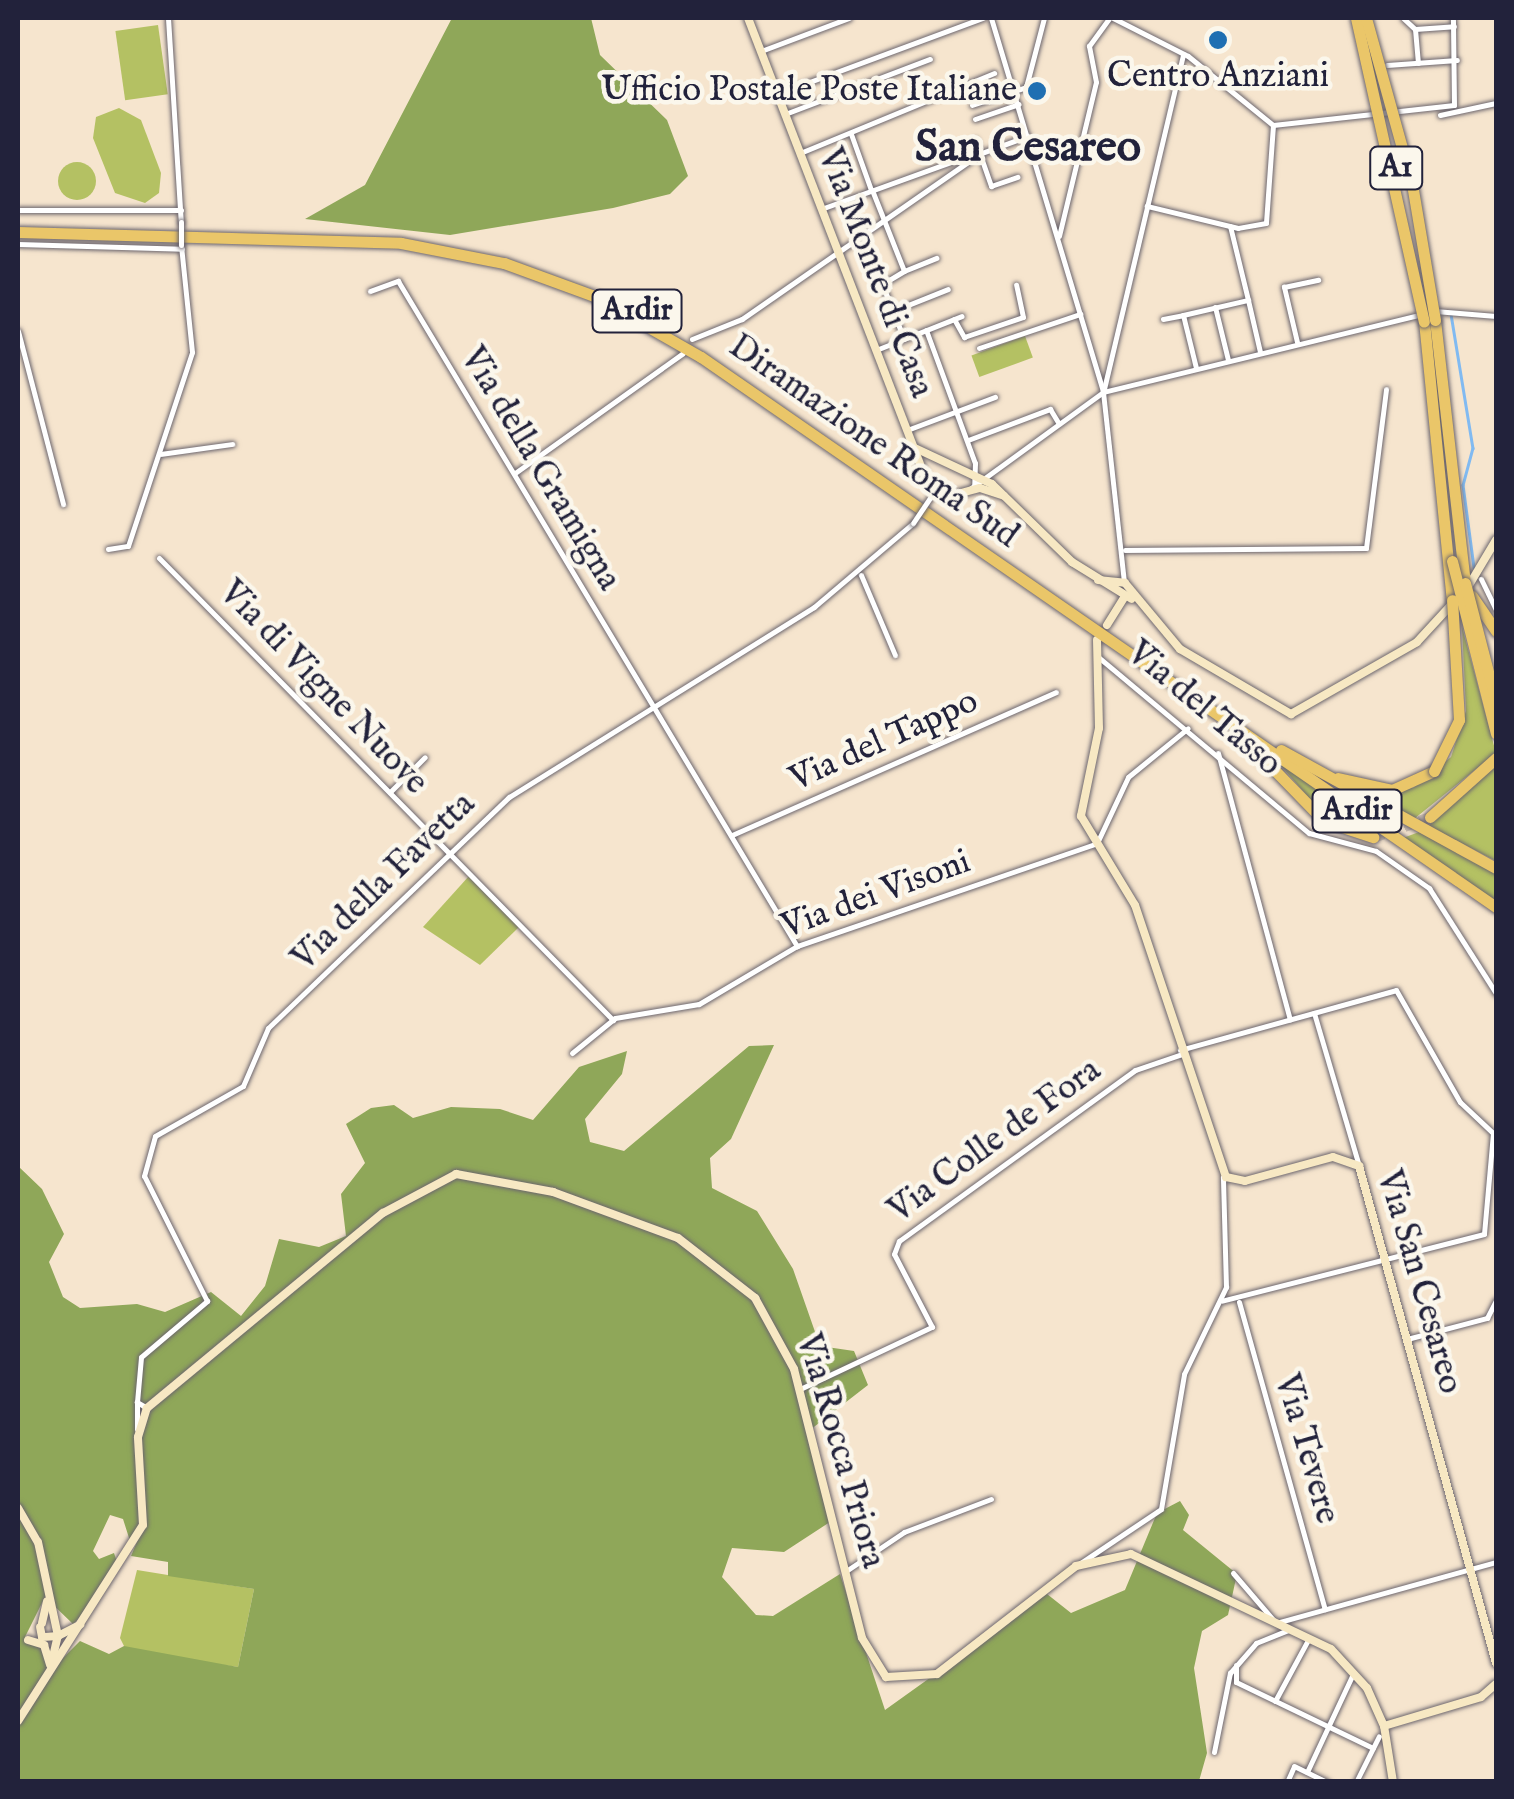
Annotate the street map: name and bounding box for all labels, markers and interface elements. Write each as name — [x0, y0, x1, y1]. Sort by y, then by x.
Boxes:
marker: Centro Anziani — [1207, 29, 1229, 51]
place label: Centro Anziani — [1107, 56, 1329, 98]
place label: Ufficio Postale Poste Italiane — [601, 70, 1017, 112]
marker: Ufficio Postale Poste Italiane — [1026, 80, 1048, 102]
district label: San Cesareo — [915, 121, 1141, 175]
road number: A1 — [1368, 141, 1424, 195]
street label: Via Monte di Casa — [808, 142, 942, 404]
road number: A1dir — [590, 284, 684, 338]
street label: Diramazione Roma Sud — [720, 326, 1026, 558]
street label: Via della Gramigna — [451, 340, 629, 598]
street label: Via di Vigne Nuove — [210, 572, 436, 804]
street label: Via del Tasso — [1118, 632, 1290, 786]
street label: Via del Tappo — [783, 681, 985, 801]
street label: Via della Favetta — [284, 784, 484, 980]
road number: A1dir — [1310, 784, 1404, 838]
street label: Via dei Visoni — [776, 841, 976, 949]
street label: Via Colle de Fora — [881, 1050, 1109, 1232]
street label: Via San Cesareo — [1367, 1165, 1471, 1399]
street label: Via Rocca Priora — [786, 1329, 894, 1573]
street label: Via Tevere — [1265, 1369, 1347, 1529]

